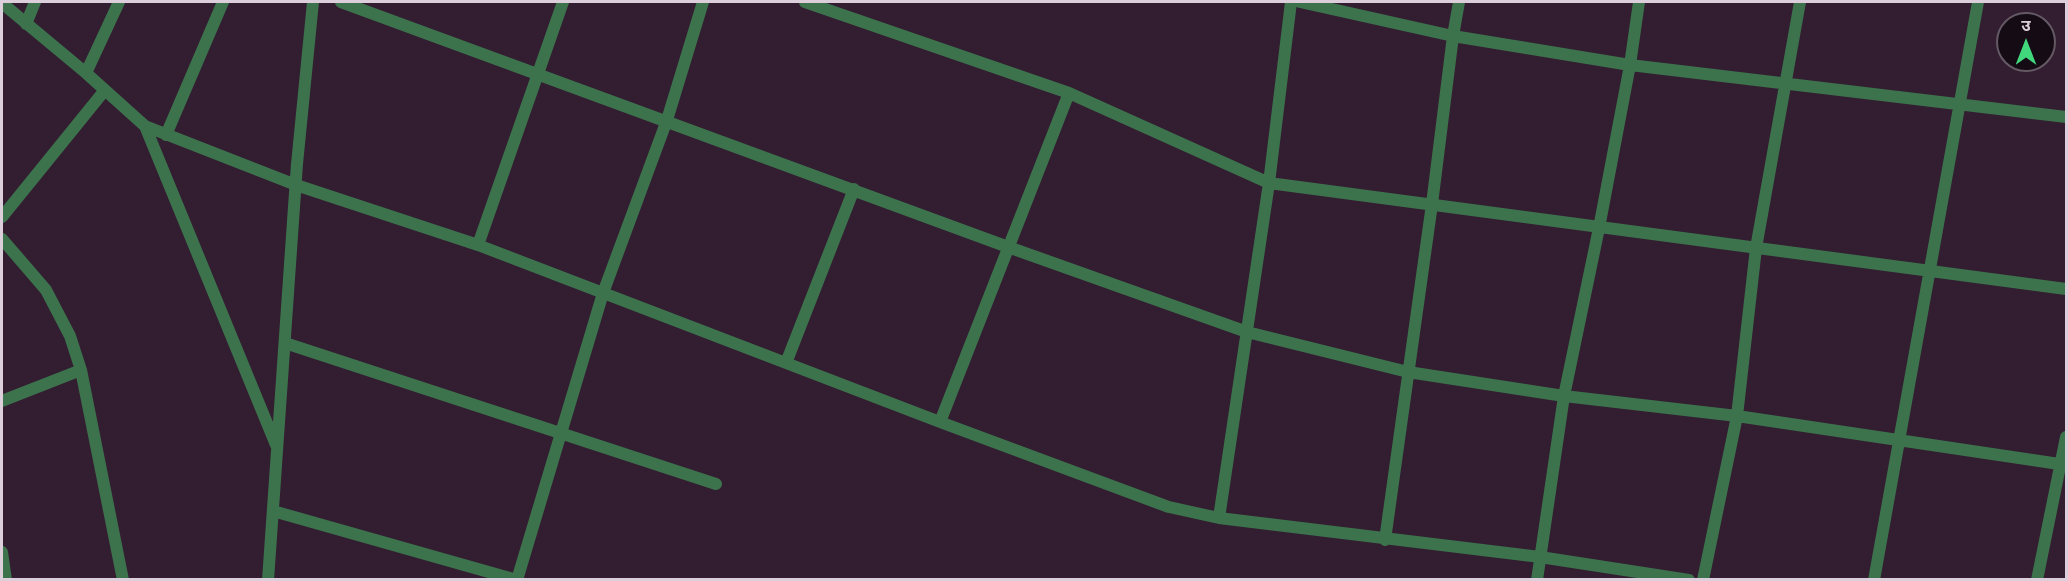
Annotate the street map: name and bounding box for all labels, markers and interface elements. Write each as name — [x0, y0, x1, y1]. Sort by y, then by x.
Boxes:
north arrow — [1996, 12, 2056, 72]
text: उ — [2021, 16, 2031, 35]

